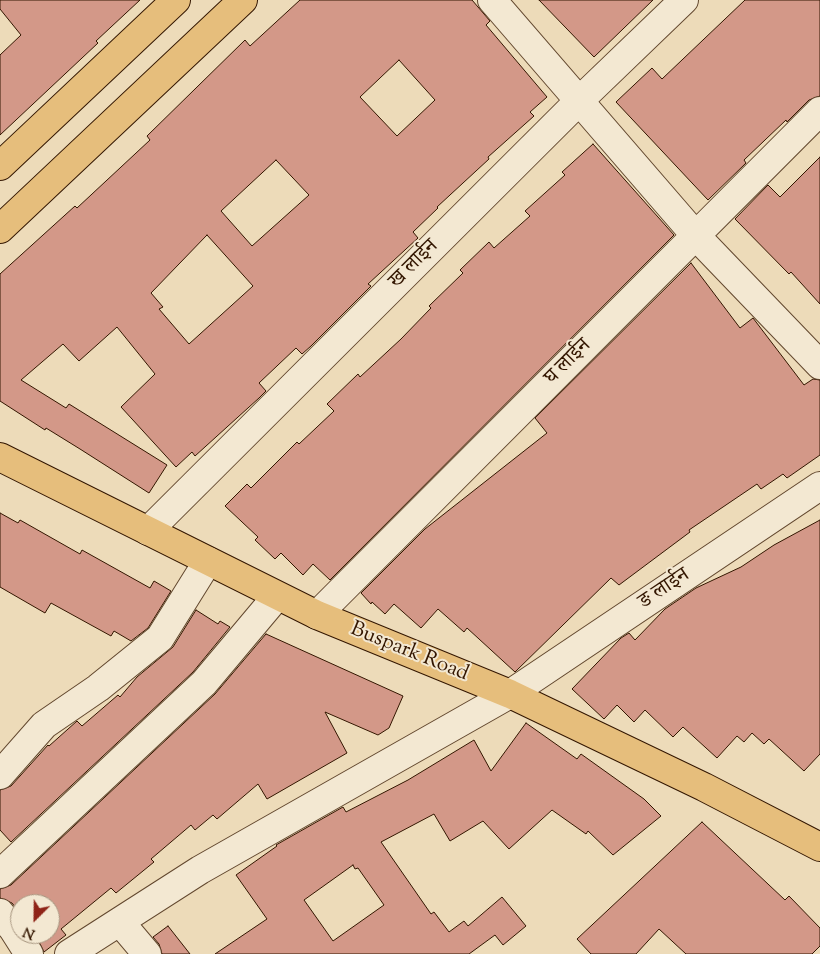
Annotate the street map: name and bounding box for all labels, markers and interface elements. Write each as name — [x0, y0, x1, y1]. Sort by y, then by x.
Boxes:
street label: ख लाईन — [385, 235, 445, 295]
street label: घ लाईन — [541, 335, 597, 391]
street label: ङ लाईन — [635, 564, 695, 616]
street label: Buspark Road — [346, 618, 472, 688]
north arrow — [10, 894, 60, 944]
text: N — [20, 920, 39, 943]

